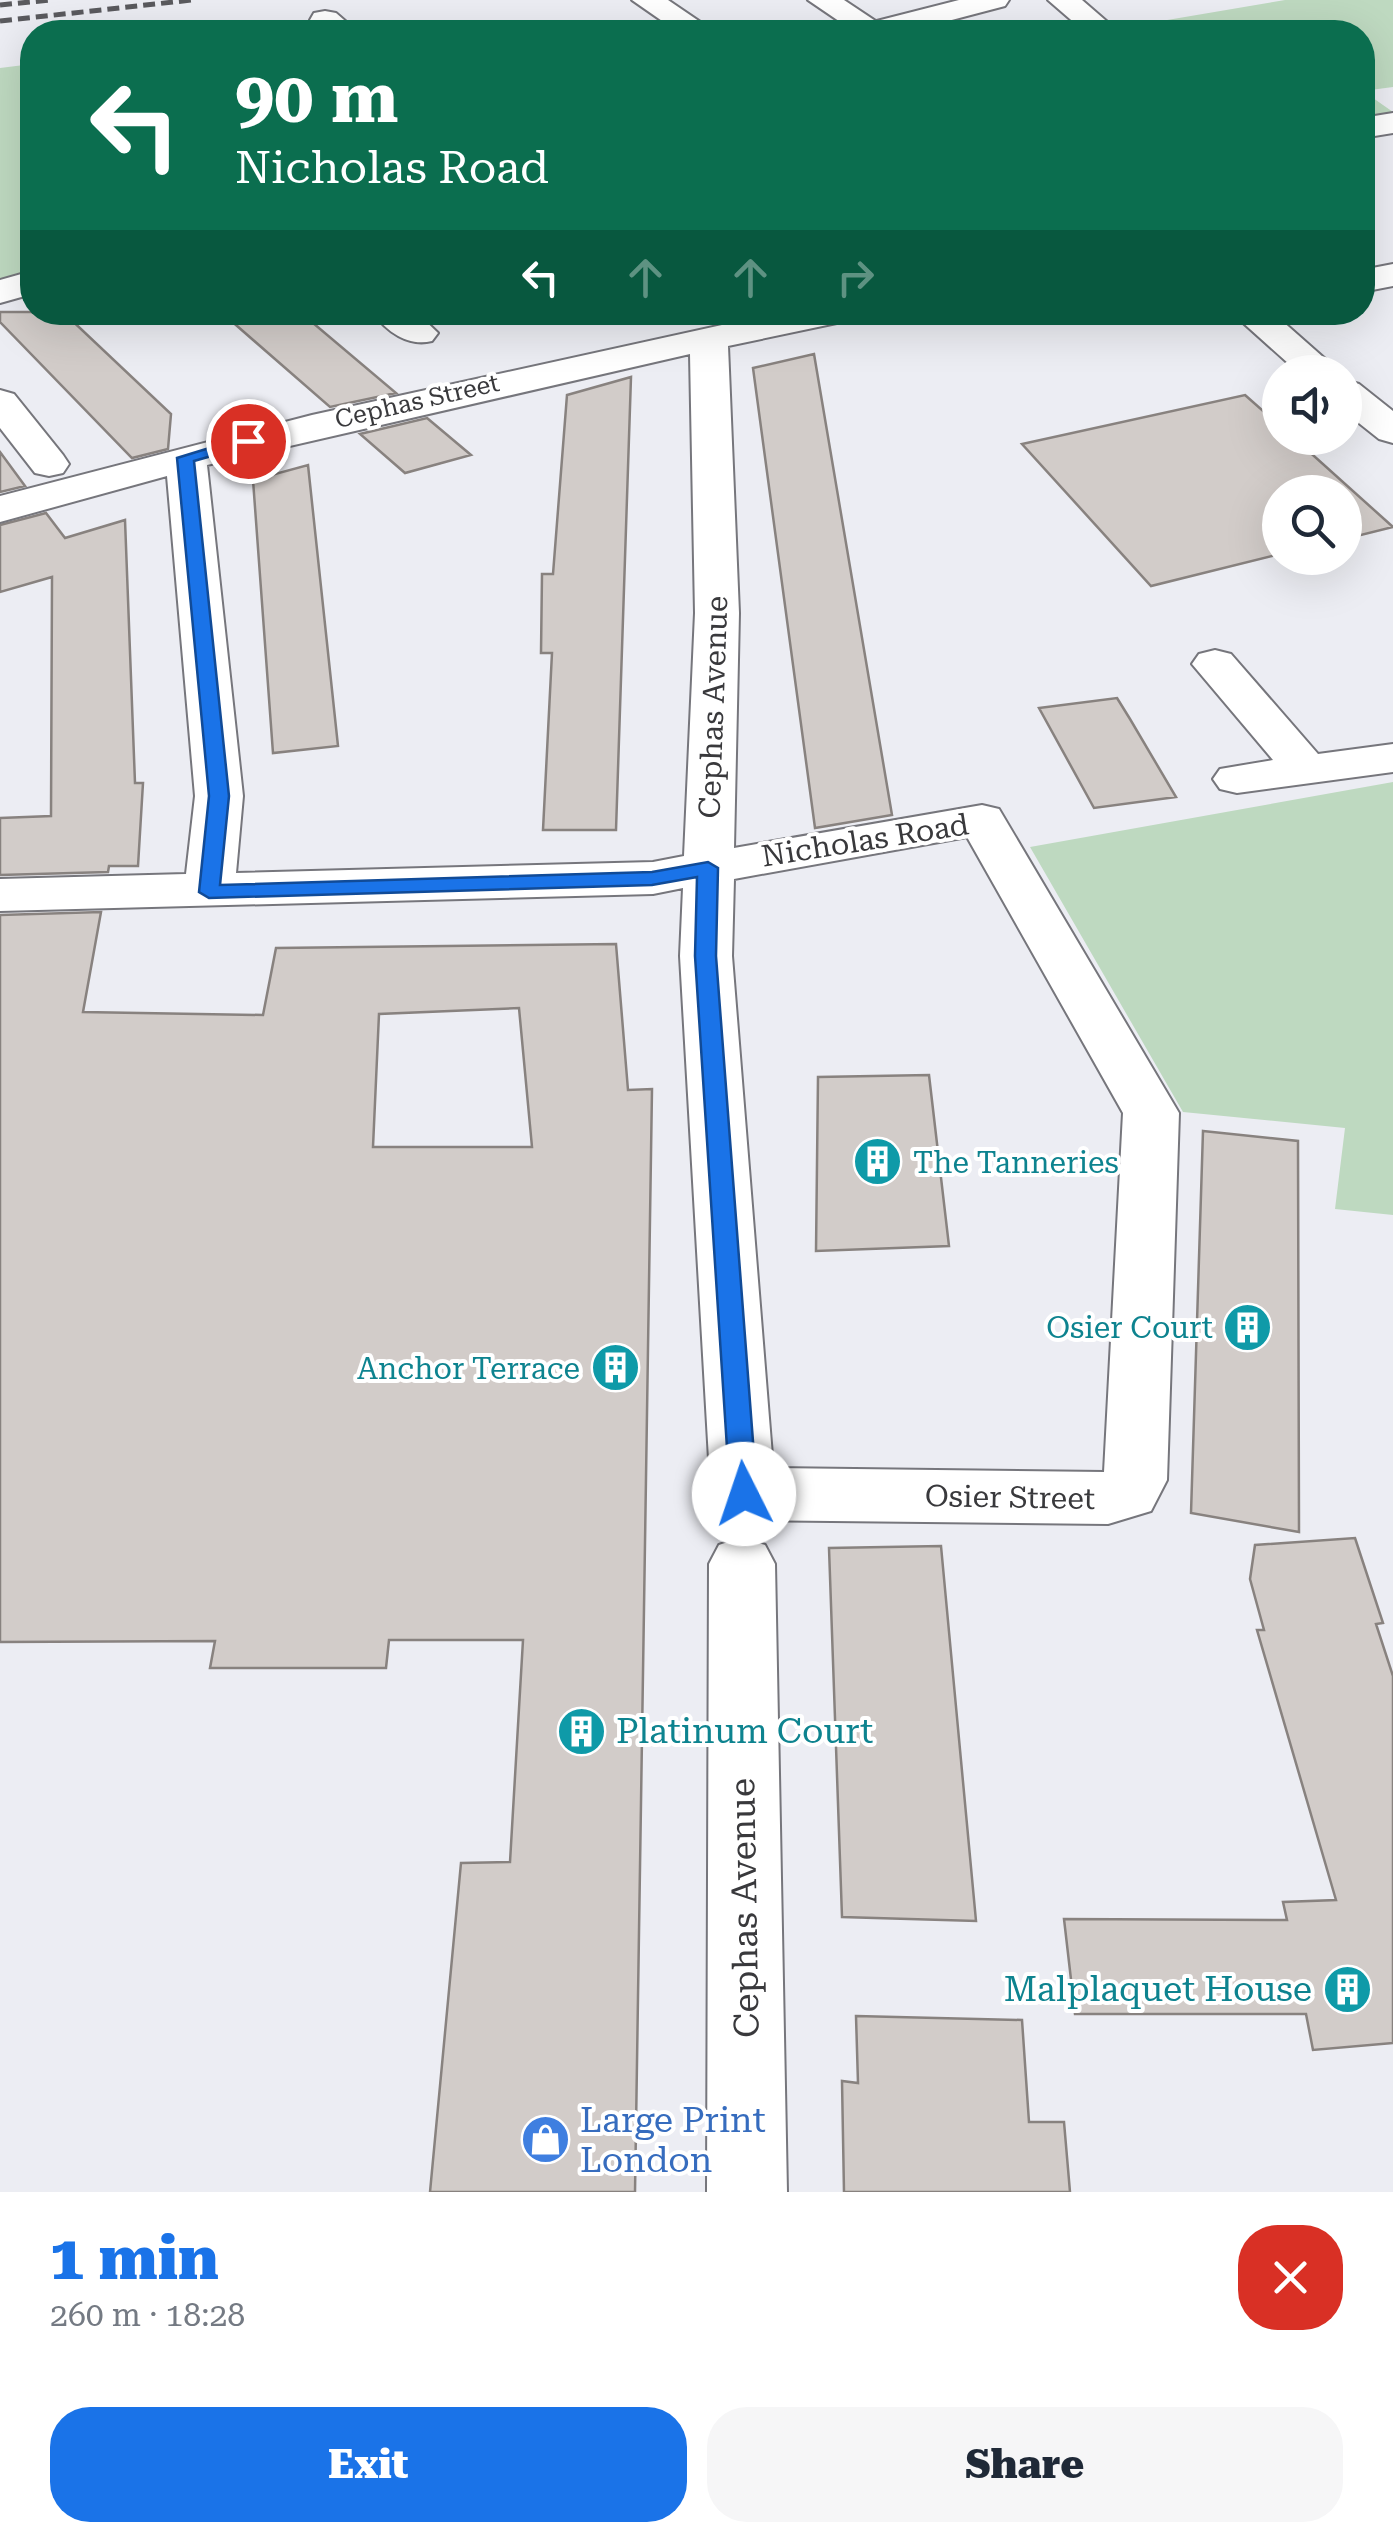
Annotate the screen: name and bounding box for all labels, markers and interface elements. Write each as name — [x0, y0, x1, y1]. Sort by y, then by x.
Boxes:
text: 90 m — [235, 57, 399, 139]
icon: left — [70, 60, 200, 190]
text: Nicholas Road — [235, 141, 549, 194]
icon: left — [513, 250, 568, 305]
icon: ahead — [618, 250, 673, 305]
icon: ahead — [723, 250, 778, 305]
icon: right — [828, 250, 883, 305]
map controls — [1262, 355, 1362, 575]
button: sound — [1262, 355, 1362, 455]
street label: Cephas Street — [332, 368, 502, 434]
pin — [206, 399, 291, 484]
icon: arrive — [221, 414, 276, 469]
button: search — [1262, 475, 1362, 575]
street label: Cephas Avenue — [692, 595, 734, 819]
street label: Nicholas Road — [759, 806, 971, 874]
building icon: The Tanneries — [852, 1136, 904, 1188]
place label: The Tanneries — [913, 1145, 1119, 1180]
building icon: Osier Court — [1222, 1301, 1274, 1353]
place label: Osier Court — [1046, 1310, 1213, 1345]
building icon: Anchor Terrace — [589, 1342, 641, 1394]
place label: Anchor Terrace — [357, 1351, 580, 1386]
position arrow — [692, 1442, 796, 1546]
street label: Osier Street — [925, 1478, 1095, 1516]
building icon: Platinum Court — [555, 1705, 607, 1757]
place label: Platinum Court — [616, 1711, 873, 1752]
street label: Cephas Avenue — [722, 1778, 768, 2038]
building icon: Malplaquet House — [1321, 1963, 1373, 2015]
place label: Malplaquet House — [1004, 1969, 1312, 2010]
place label: Large Print London — [580, 2100, 766, 2181]
shop icon: Large Print London — [519, 2114, 571, 2166]
text: 1 min — [50, 2223, 219, 2294]
button: close — [1238, 2225, 1343, 2330]
text: 260 m · 18:28 — [50, 2296, 245, 2334]
button: Exit — [50, 2407, 687, 2522]
button: Share — [707, 2407, 1343, 2522]

